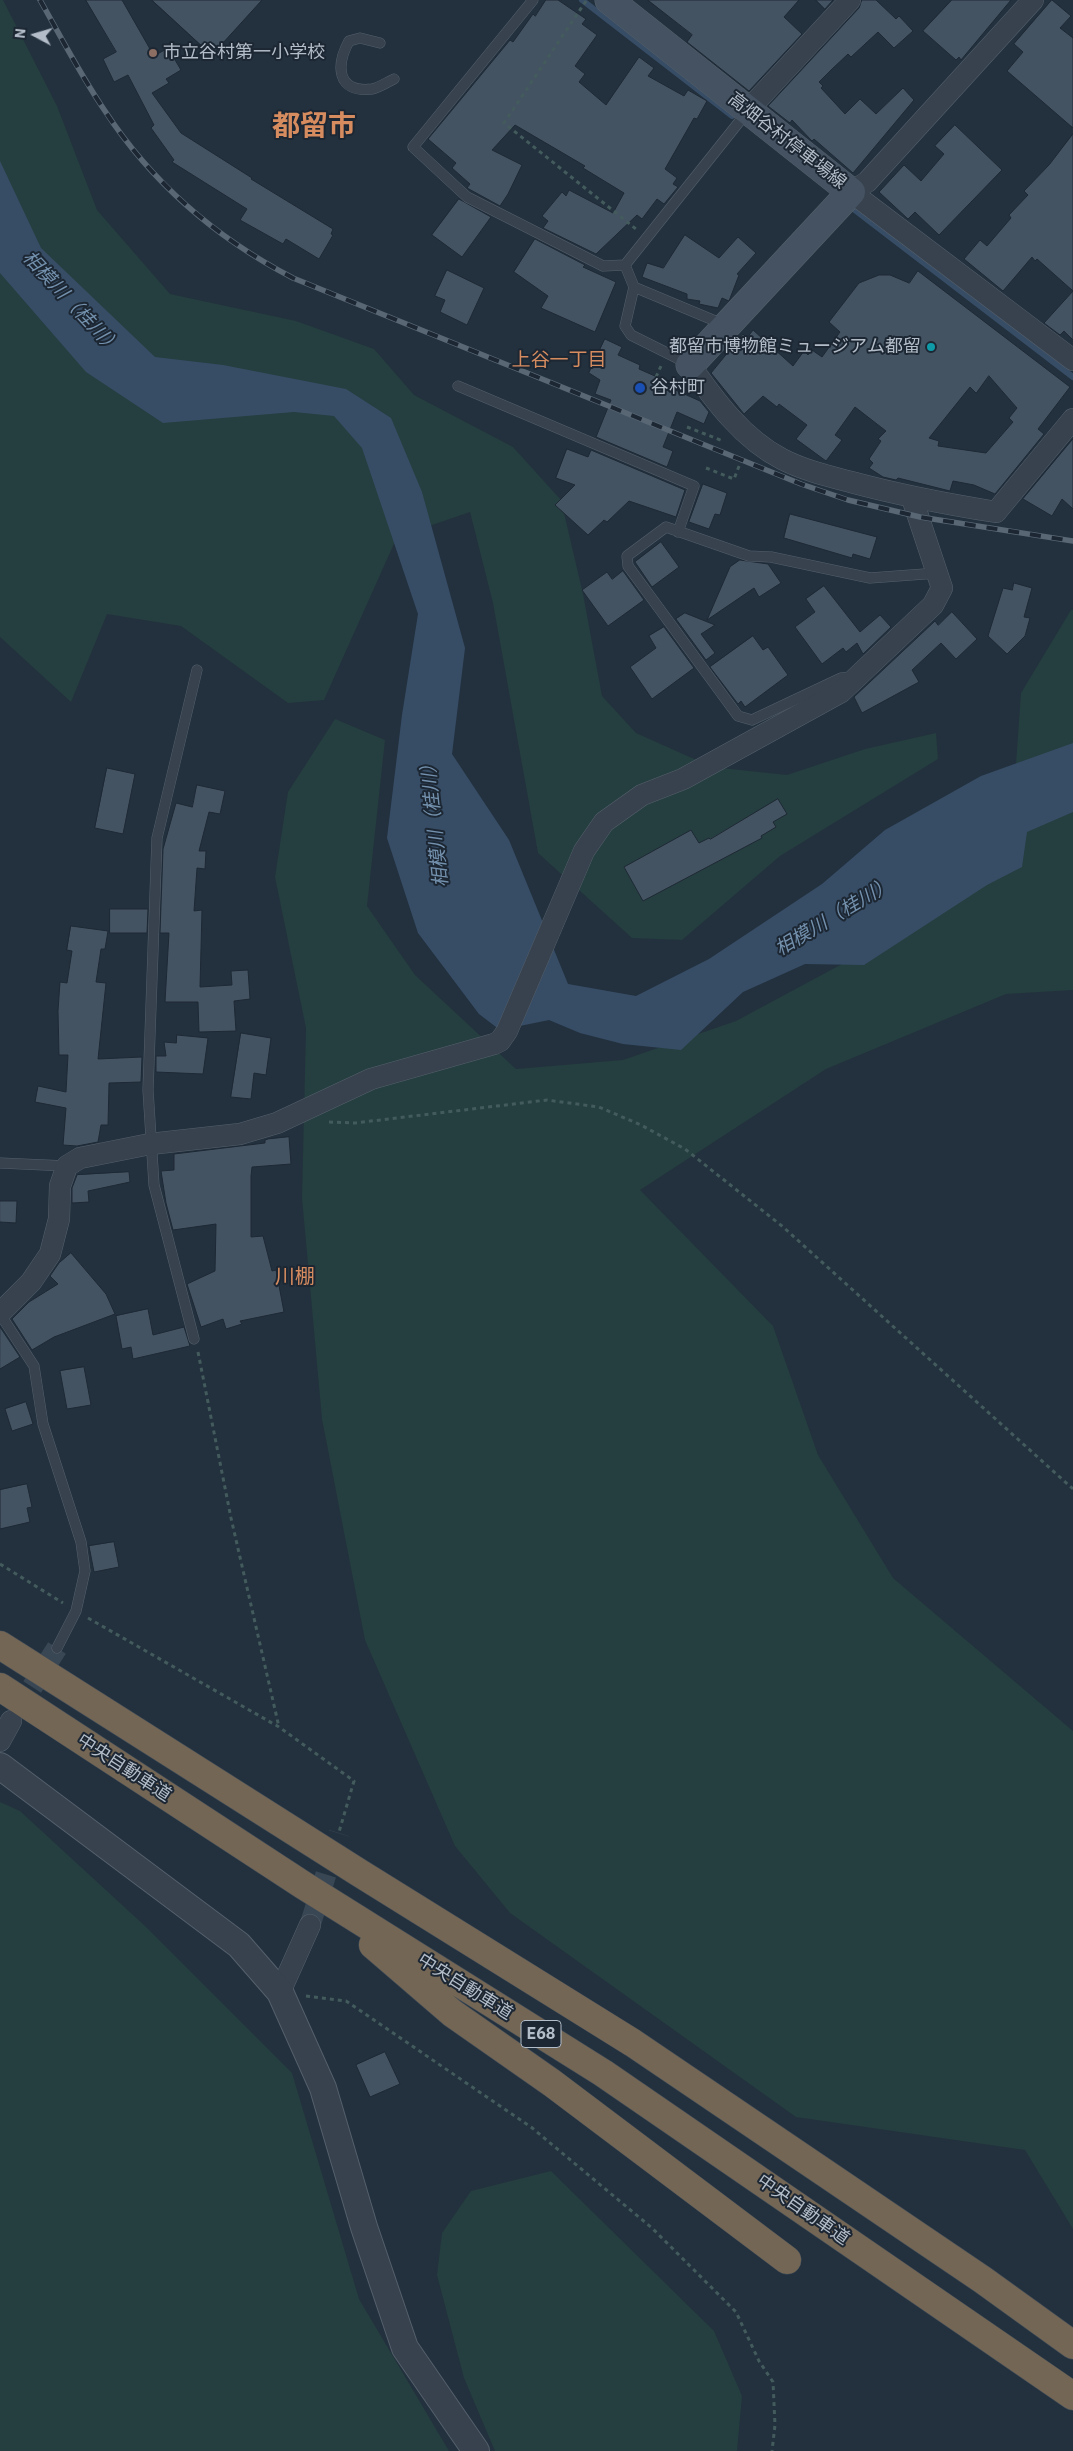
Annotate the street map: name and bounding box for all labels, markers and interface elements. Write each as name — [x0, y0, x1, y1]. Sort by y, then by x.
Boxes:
north arrow — [10, 10, 60, 60]
text: N — [11, 27, 30, 39]
place label: 市立谷村第一小学校 — [163, 42, 325, 64]
marker: 市立谷村第一小学校 — [147, 47, 159, 59]
street label: 高畑谷村停車場線 — [724, 88, 850, 194]
district label: 都留市 — [272, 110, 356, 144]
water label: 相模川（桂川） — [17, 247, 125, 359]
place label: 都留市博物館ミュージアム都留 — [669, 336, 921, 358]
marker: 都留市博物館ミュージアム都留 — [925, 341, 937, 353]
district label: 上谷一丁目 — [512, 350, 606, 372]
place label: 谷村町 — [651, 377, 705, 399]
marker: 谷村町 — [633, 381, 647, 395]
water label: 相模川（桂川） — [417, 754, 453, 888]
water label: 相模川（桂川） — [771, 873, 897, 961]
district label: 川棚 — [275, 1265, 315, 1289]
street label: 中央自動車道 — [73, 1730, 175, 1806]
street label: 中央自動車道 — [413, 1949, 517, 2025]
road number: E68 — [521, 2020, 561, 2048]
street label: 中央自動車道 — [753, 2170, 853, 2250]

